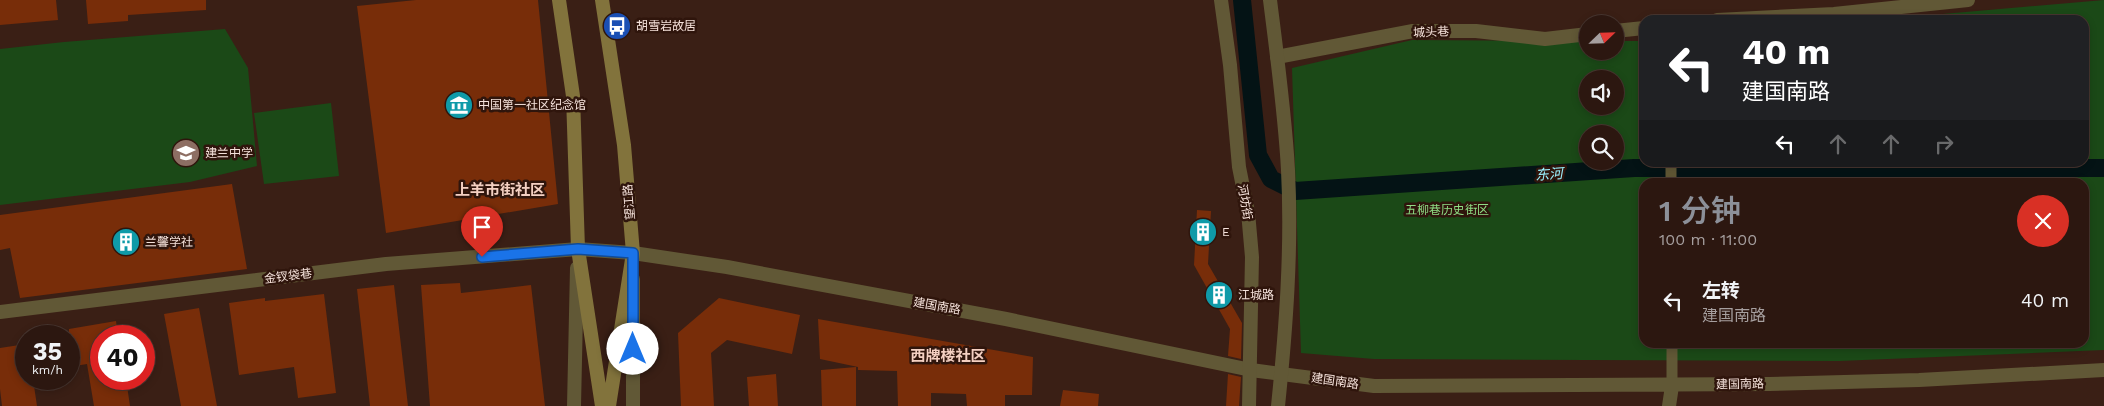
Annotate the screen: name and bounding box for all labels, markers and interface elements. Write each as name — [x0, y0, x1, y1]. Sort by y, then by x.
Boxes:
bus stop icon: 胡雪岩故居 — [602, 11, 632, 41]
north arrow — [1579, 15, 1624, 60]
map controls — [1579, 15, 1624, 170]
place label: 胡雪岩故居 — [636, 19, 696, 33]
street label: 城头巷 — [1413, 24, 1449, 40]
text: 40 m — [1742, 31, 1830, 73]
icon: left — [1659, 35, 1724, 100]
button: sound — [1579, 70, 1624, 115]
text: 建国南路 — [1742, 79, 1830, 104]
museum icon: 中国第一社区纪念馆 — [444, 90, 474, 120]
place label: 中国第一社区纪念馆 — [478, 98, 586, 112]
button: search — [1579, 125, 1624, 170]
icon: left — [1771, 130, 1799, 158]
icon: ahead — [1824, 130, 1852, 158]
icon: ahead — [1877, 130, 1905, 158]
icon: right — [1930, 130, 1958, 158]
school or university icon: 建兰中学 — [171, 138, 201, 168]
place label: 建兰中学 — [205, 146, 253, 160]
water label: 东河 — [1534, 165, 1567, 183]
district label: 上羊市街社区 — [455, 181, 545, 199]
street label: 望江路 — [620, 183, 638, 221]
street label: 河坊街 — [1235, 183, 1255, 221]
text: 1 分钟 — [1659, 193, 1741, 228]
button: close — [2017, 195, 2069, 247]
park label: 五柳巷历史街区 — [1405, 203, 1489, 217]
pin — [461, 206, 503, 257]
icon: arrive — [468, 213, 496, 241]
building icon: E — [1188, 217, 1218, 247]
place label: E — [1222, 225, 1230, 239]
building icon: 兰馨学社 — [111, 227, 141, 257]
text: 100 m · 11:00 — [1659, 230, 1757, 249]
place label: 兰馨学社 — [145, 235, 193, 249]
street label: 金钗袋巷 — [263, 266, 313, 286]
text: 左转 — [1702, 279, 1740, 302]
building icon: 江城路 — [1204, 280, 1234, 310]
icon: left — [1659, 287, 1687, 315]
place label: 江城路 — [1238, 288, 1274, 302]
text: 40 m — [2021, 289, 2069, 312]
street label: 建国南路 — [912, 295, 962, 317]
text: 建国南路 — [1702, 306, 1766, 325]
position arrow — [606, 322, 658, 374]
speed limit sign: 40 — [90, 325, 155, 390]
text: 35 — [33, 337, 62, 366]
district label: 西牌楼社区 — [910, 347, 986, 365]
text: km/h — [32, 363, 63, 377]
street label: 建国南路 — [1310, 371, 1360, 391]
street label: 建国南路 — [1716, 377, 1764, 391]

